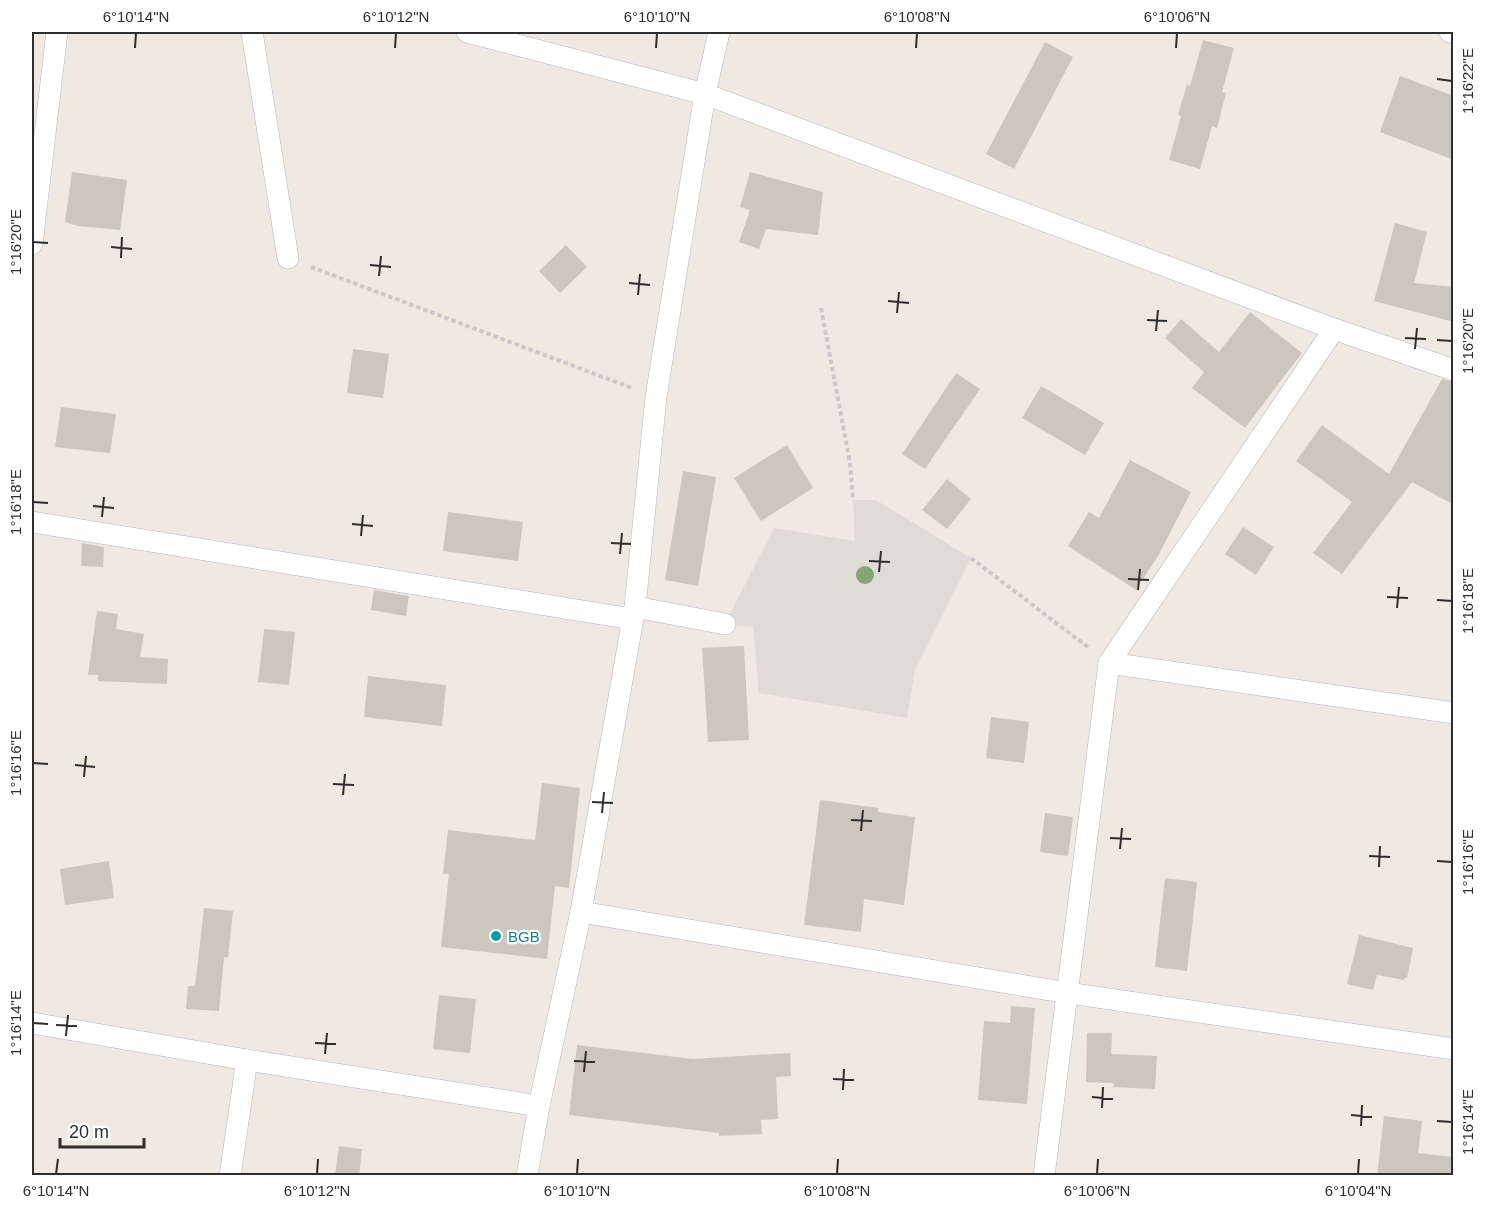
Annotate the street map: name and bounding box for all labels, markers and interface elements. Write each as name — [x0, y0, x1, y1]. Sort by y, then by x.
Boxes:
text: 6°10'14"N — [103, 8, 169, 25]
text: 6°10'12"N — [363, 8, 429, 25]
text: 6°10'10"N — [624, 8, 690, 25]
text: 6°10'08"N — [884, 8, 950, 25]
text: 6°10'06"N — [1144, 8, 1210, 25]
text: 1°16'22"E — [1459, 48, 1476, 114]
text: 1°16'20"E — [7, 209, 24, 275]
text: 1°16'20"E — [1459, 308, 1476, 374]
text: 1°16'18"E — [7, 469, 24, 535]
text: 1°16'18"E — [1459, 568, 1476, 634]
text: 1°16'16"E — [7, 730, 24, 796]
text: 1°16'16"E — [1459, 829, 1476, 895]
place label: BGB — [508, 928, 540, 945]
marker: BGB — [489, 929, 503, 943]
text: 1°16'14"E — [7, 990, 24, 1056]
text: 1°16'14"E — [1459, 1089, 1476, 1155]
scale bar — [60, 1111, 144, 1149]
text: 20 m — [69, 1122, 109, 1142]
text: 6°10'14"N — [23, 1182, 89, 1199]
text: 6°10'12"N — [284, 1182, 350, 1199]
text: 6°10'10"N — [544, 1182, 610, 1199]
text: 6°10'08"N — [804, 1182, 870, 1199]
text: 6°10'06"N — [1064, 1182, 1130, 1199]
text: 6°10'04"N — [1325, 1182, 1391, 1199]

